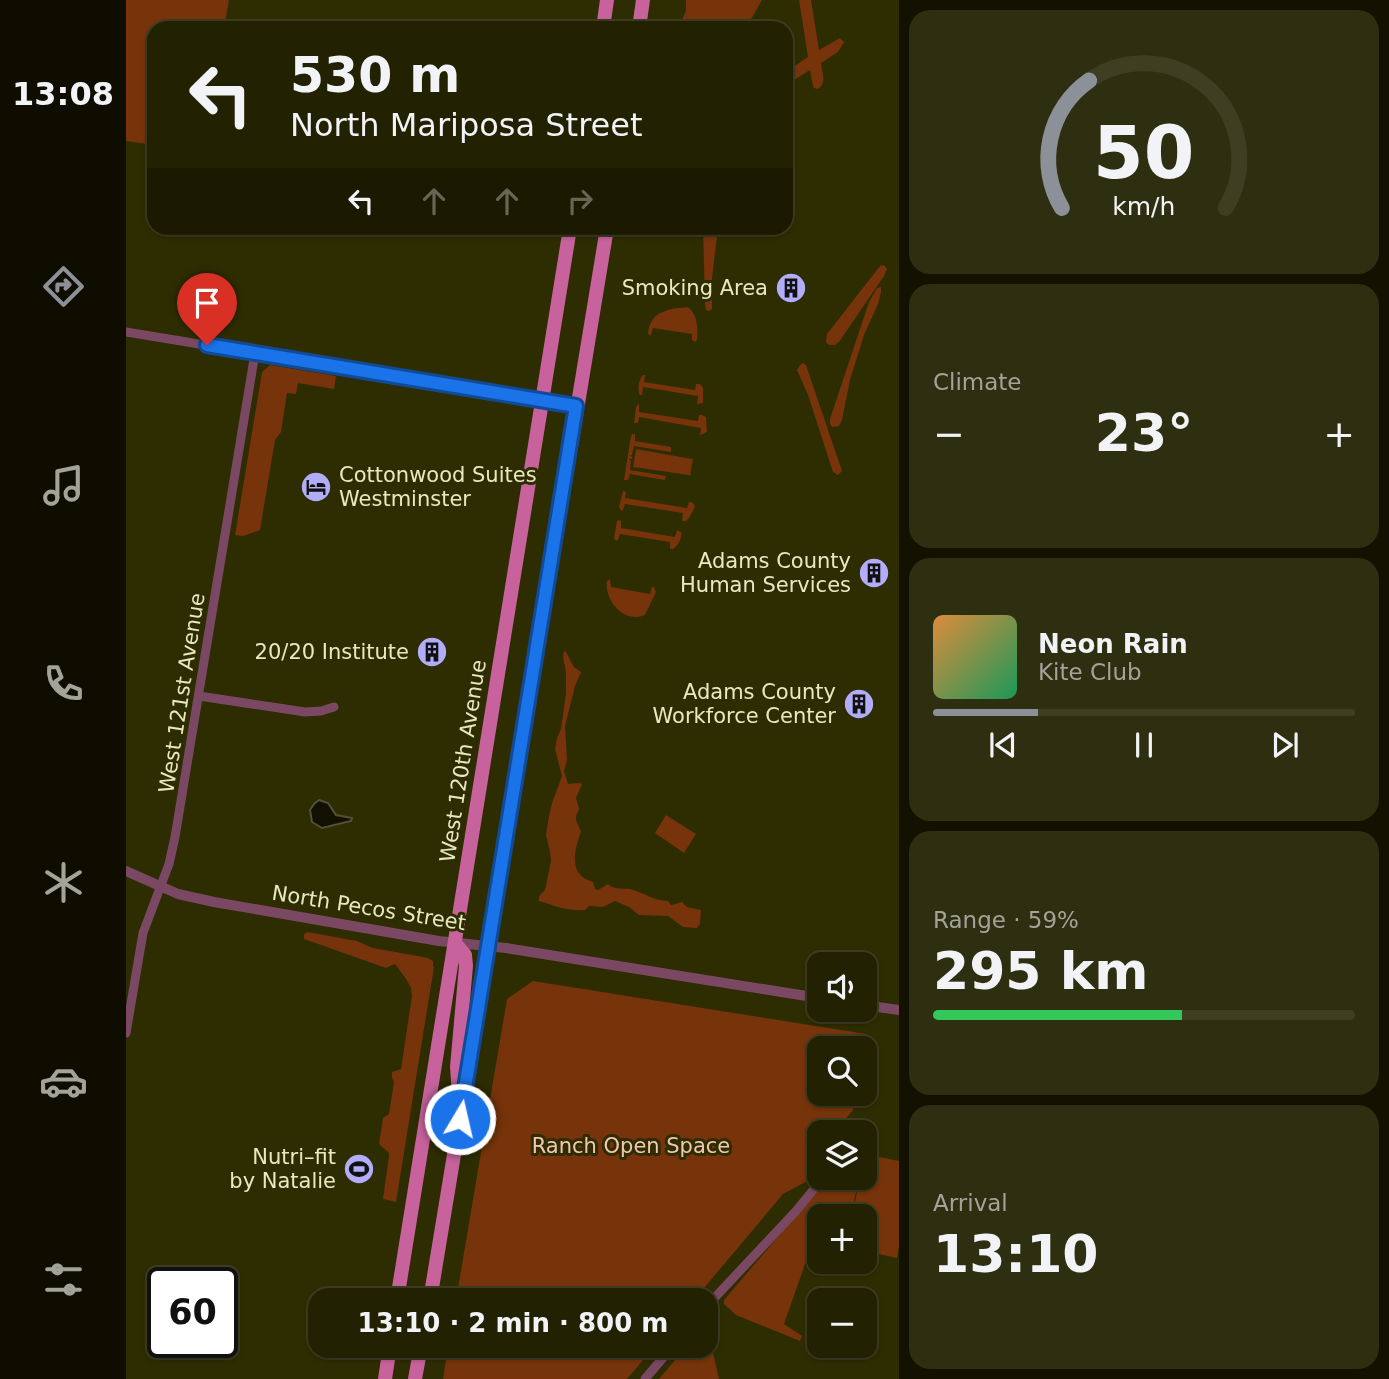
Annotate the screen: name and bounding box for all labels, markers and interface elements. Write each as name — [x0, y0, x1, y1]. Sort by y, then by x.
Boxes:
text: 530 m — [290, 47, 460, 104]
icon: left — [175, 49, 266, 140]
text: 13:08 — [12, 75, 114, 113]
text: North Mariposa Street — [290, 106, 643, 144]
text: 50 — [1093, 110, 1195, 195]
icon: left — [342, 182, 380, 220]
icon: ahead — [415, 182, 453, 220]
icon: ahead — [488, 182, 526, 220]
icon: right — [561, 182, 599, 220]
text: km/h — [1112, 192, 1176, 221]
icon: directions — [39, 262, 88, 311]
building icon: Smoking Area — [774, 271, 808, 305]
pin — [177, 273, 237, 345]
place label: Smoking Area — [622, 276, 768, 300]
icon: arrive — [188, 284, 226, 322]
text: Climate — [933, 369, 1022, 395]
text: 23° — [1095, 403, 1193, 463]
text: − — [933, 412, 965, 456]
text: + — [1323, 412, 1355, 456]
icon: music — [39, 461, 88, 510]
place label: Cottonwood Suites Westminster — [339, 463, 537, 511]
hotel icon: Cottonwood Suites Westminster — [299, 470, 333, 504]
place label: Adams County Human Services — [680, 549, 851, 597]
building icon: Adams County Human Services — [857, 556, 891, 590]
street label: West 121st Avenue — [154, 591, 210, 795]
text: Neon Rain — [1038, 629, 1188, 659]
building icon: 20/20 Institute — [415, 635, 449, 669]
place label: 20/20 Institute — [255, 640, 409, 664]
street label: West 120th Avenue — [435, 658, 491, 864]
icon: phone — [39, 659, 88, 708]
text: Kite Club — [1038, 659, 1142, 685]
place label: Adams County Workforce Center — [653, 680, 836, 728]
building icon: Adams County Workforce Center — [842, 687, 876, 721]
icon: previous — [984, 726, 1022, 764]
icon: pause — [1125, 726, 1163, 764]
icon: next — [1266, 726, 1304, 764]
icon: climate — [39, 858, 88, 907]
street label: North Pecos Street — [270, 881, 468, 935]
text: Range · 59% — [933, 907, 1079, 933]
text: 295 km — [933, 941, 1148, 1001]
map controls — [807, 952, 877, 1358]
button: sound — [807, 952, 877, 1022]
button: search — [807, 1036, 877, 1106]
icon: car — [39, 1057, 88, 1106]
position arrow — [423, 1082, 497, 1156]
button: layers — [807, 1120, 877, 1190]
park label: Ranch Open Space — [532, 1134, 730, 1158]
place label: Nutri–fit by Natalie — [229, 1145, 336, 1193]
sports icon: Nutri–fit by Natalie — [342, 1152, 376, 1186]
text: Arrival — [933, 1190, 1008, 1216]
button: + — [807, 1204, 877, 1274]
text: 13:10 — [933, 1224, 1099, 1284]
icon: filters — [39, 1255, 88, 1304]
speed limit sign: 60 — [147, 1267, 238, 1358]
button: − — [807, 1288, 877, 1358]
text: 13:10 · 2 min · 800 m — [358, 1308, 668, 1338]

